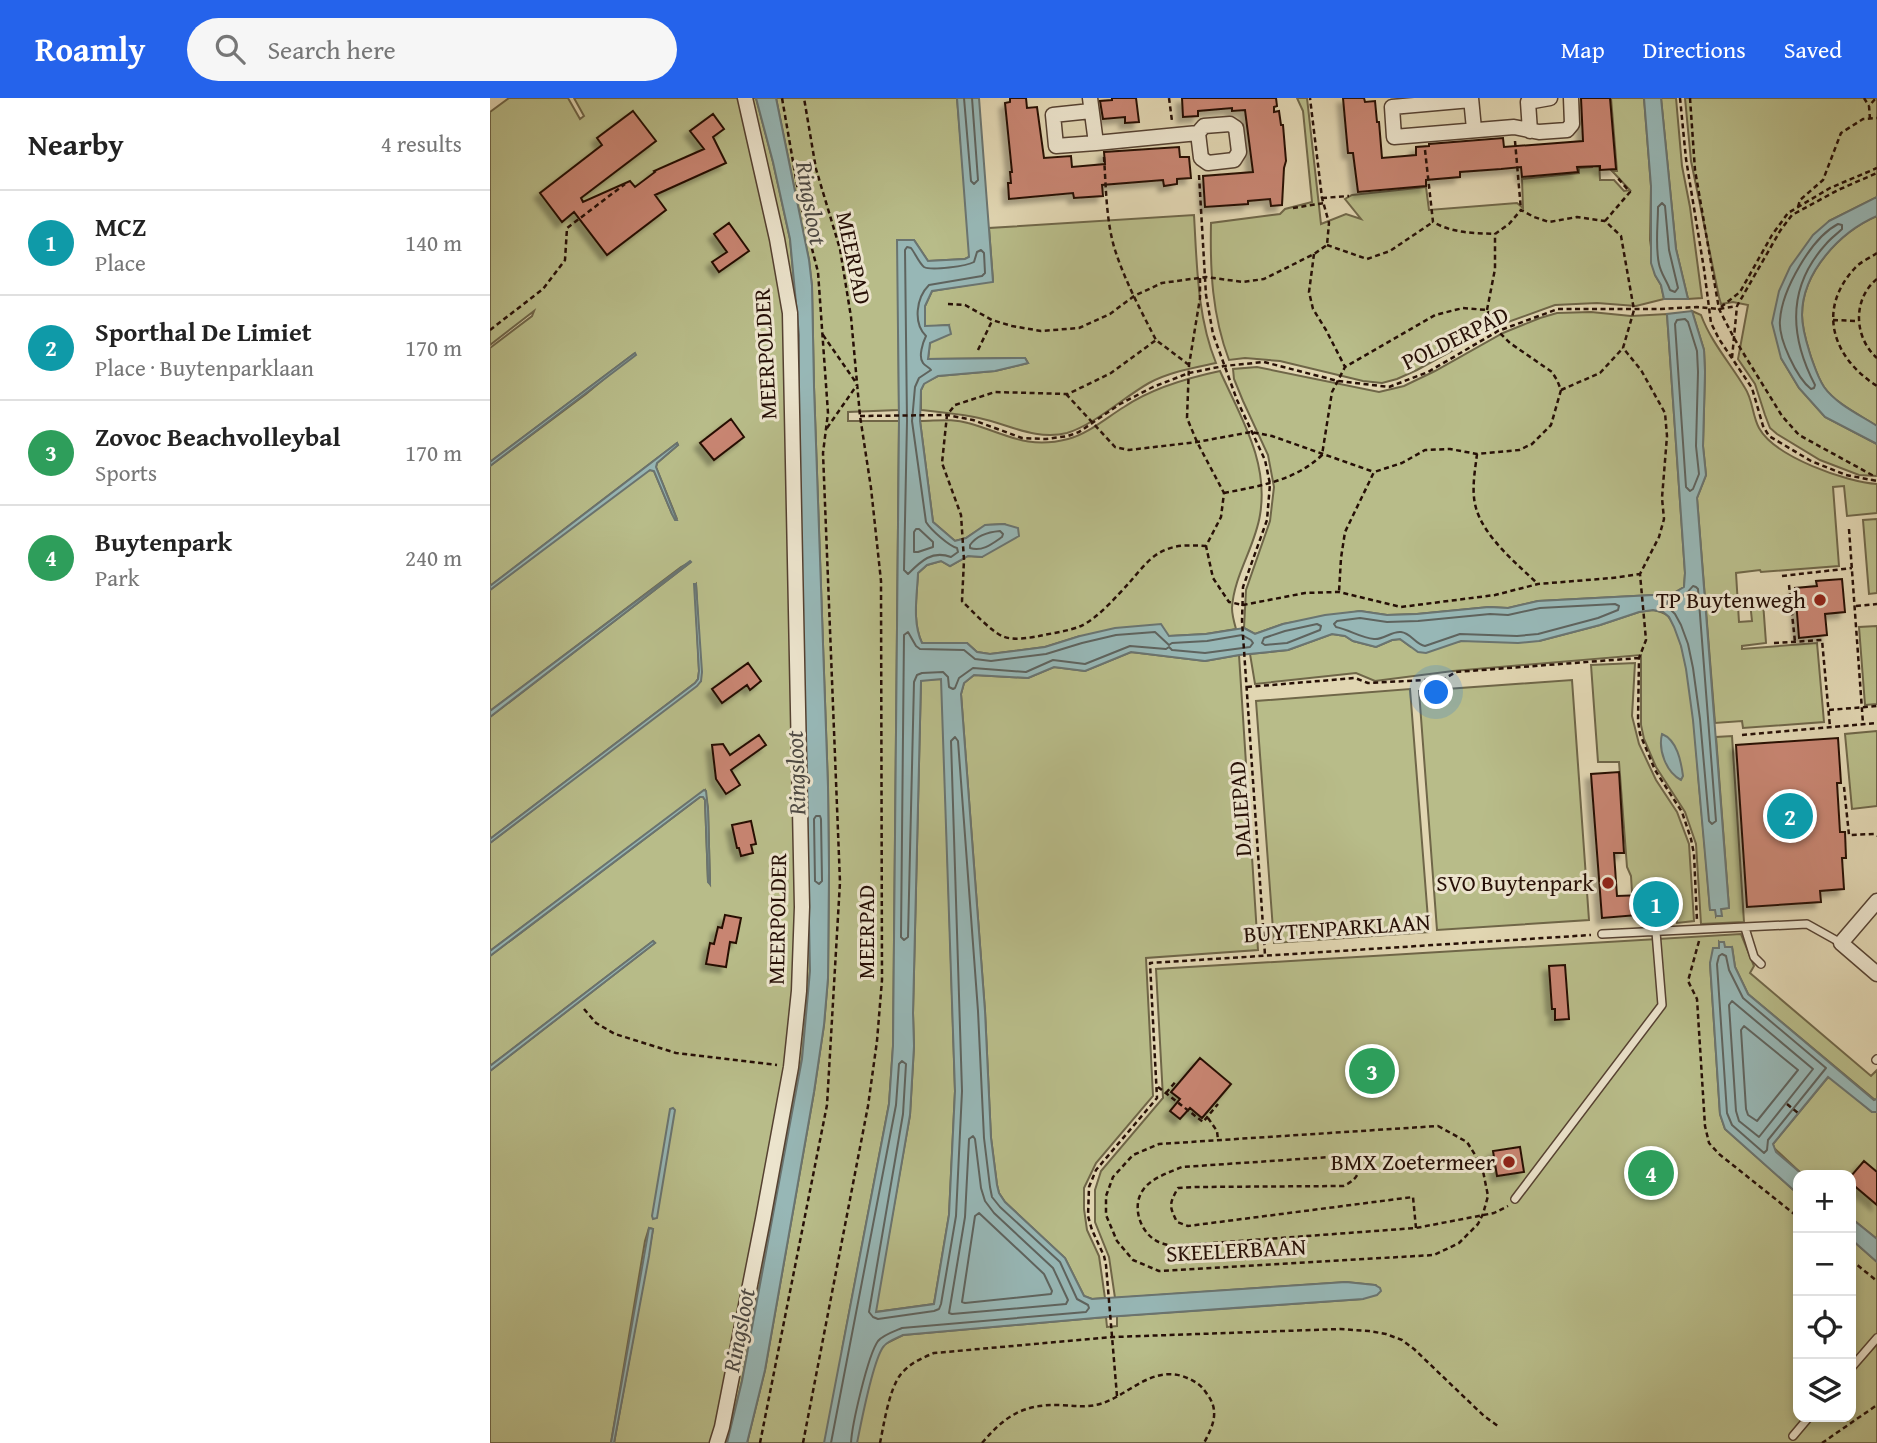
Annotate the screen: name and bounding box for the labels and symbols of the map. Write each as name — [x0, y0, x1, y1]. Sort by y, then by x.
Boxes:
water label: Ringsloot — [787, 157, 836, 248]
street label: MEERPAD — [829, 208, 880, 307]
street label: MEERPOLDER — [745, 287, 784, 421]
street label: POLDERPAD — [1396, 297, 1514, 378]
place label: TP Buytenwegh — [1656, 583, 1806, 616]
marker: TP Buytenwegh — [1812, 592, 1828, 608]
your location — [1419, 675, 1453, 709]
water label: Ringsloot — [777, 730, 815, 817]
street label: DALIEPAD — [1220, 760, 1259, 858]
pin: 2 — [1767, 790, 1813, 842]
street label: MEERPOLDER — [759, 852, 794, 985]
place label: SVO Buytenpark — [1436, 866, 1594, 899]
marker: SVO Buytenpark — [1600, 875, 1616, 891]
pin: 1 — [1633, 878, 1679, 930]
street label: MEERPAD — [849, 885, 882, 979]
street label: BUYTENPARKLAAN — [1242, 905, 1432, 951]
pin: 3 — [1349, 1045, 1395, 1097]
place label: BMX Zoetermeer — [1331, 1145, 1496, 1178]
pin: 4 — [1628, 1147, 1674, 1199]
marker: BMX Zoetermeer — [1501, 1154, 1517, 1170]
street label: SKEELERBAAN — [1165, 1229, 1307, 1270]
water label: Ringsloot — [713, 1285, 764, 1376]

